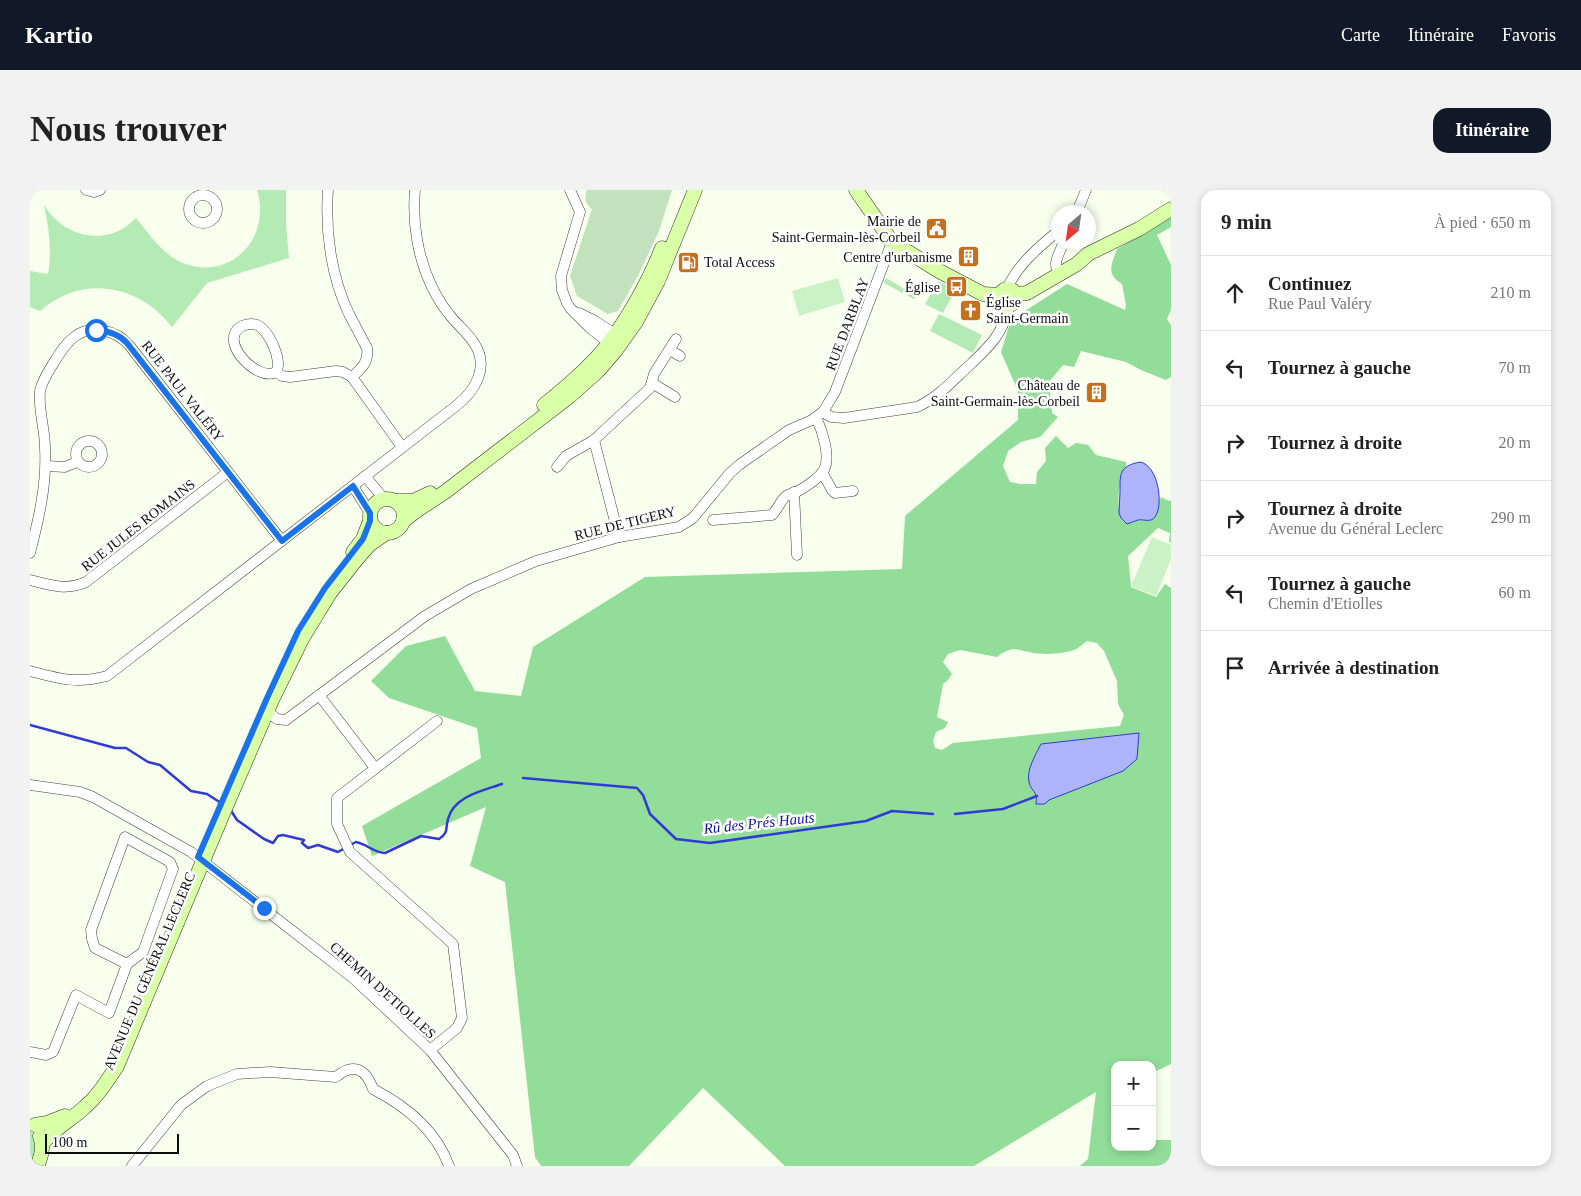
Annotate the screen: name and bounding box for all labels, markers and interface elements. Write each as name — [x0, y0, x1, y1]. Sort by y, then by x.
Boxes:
text: Kartio — [25, 22, 93, 48]
text: Carte — [1341, 25, 1380, 45]
text: Itinéraire — [1408, 25, 1474, 45]
text: Favoris — [1502, 25, 1556, 45]
button: Itinéraire — [1433, 108, 1551, 153]
text: Nous trouver — [30, 110, 227, 149]
north arrow — [1051, 205, 1096, 250]
text: 9 min — [1221, 210, 1272, 234]
place label: Mairie de Saint-Germain-lès-Corbeil — [772, 214, 921, 245]
text: À pied · 650 m — [1434, 214, 1531, 231]
public building icon: Mairie de Saint-Germain-lès-Corbeil — [925, 217, 949, 241]
building icon: Centre d'urbanisme — [956, 245, 980, 269]
fuel station icon: Total Access — [676, 250, 700, 274]
place label: Centre d'urbanisme — [843, 250, 952, 265]
place label: Total Access — [704, 255, 775, 270]
text: Continuez — [1268, 273, 1351, 294]
bus stop icon: Église — [944, 275, 968, 299]
street label: RUE DARBLAY — [823, 276, 872, 373]
place label: Église — [905, 279, 940, 295]
icon: ahead — [1221, 279, 1249, 307]
text: 210 m — [1491, 284, 1531, 301]
place label: Église Saint-Germain — [986, 294, 1068, 326]
text: Rue Paul Valéry — [1268, 295, 1372, 312]
church icon: Église Saint-Germain — [958, 298, 982, 322]
route start — [85, 319, 108, 342]
street label: RUE PAUL VALÉRY — [139, 337, 227, 445]
icon: left — [1221, 354, 1249, 382]
text: Tournez à gauche — [1268, 357, 1411, 378]
text: 70 m — [1499, 359, 1531, 376]
place label: Château de Saint-Germain-lès-Corbeil — [931, 378, 1080, 409]
building icon: Château de Saint-Germain-lès-Corbeil — [1084, 381, 1108, 405]
icon: right — [1221, 429, 1249, 457]
text: Tournez à droite — [1268, 432, 1402, 453]
text: 20 m — [1499, 434, 1531, 451]
street label: RUE JULES ROMAINS — [79, 476, 198, 574]
text: Tournez à droite — [1268, 498, 1402, 519]
street label: RUE DE TIGERY — [573, 504, 677, 543]
icon: right — [1221, 504, 1249, 532]
text: 290 m — [1491, 509, 1531, 526]
text: Avenue du Général Leclerc — [1268, 520, 1443, 537]
text: Tournez à gauche — [1268, 573, 1411, 594]
icon: left — [1221, 579, 1249, 607]
text: 60 m — [1499, 584, 1531, 601]
text: Chemin d'Etiolles — [1268, 595, 1382, 612]
icon: arrive — [1221, 654, 1249, 682]
text: Arrivée à destination — [1268, 657, 1439, 678]
water label: Rû des Prés Hauts — [702, 809, 815, 837]
street label: AVENUE DU GÉNÉRAL LECLERC — [100, 870, 198, 1072]
route end — [253, 897, 276, 920]
street label: CHEMIN D'ETIOLLES — [327, 939, 438, 1042]
map controls — [1111, 1061, 1156, 1151]
button: + — [1111, 1061, 1156, 1106]
button: − — [1111, 1106, 1156, 1151]
scale bar — [45, 1131, 179, 1154]
text: 100 m — [52, 1135, 87, 1150]

